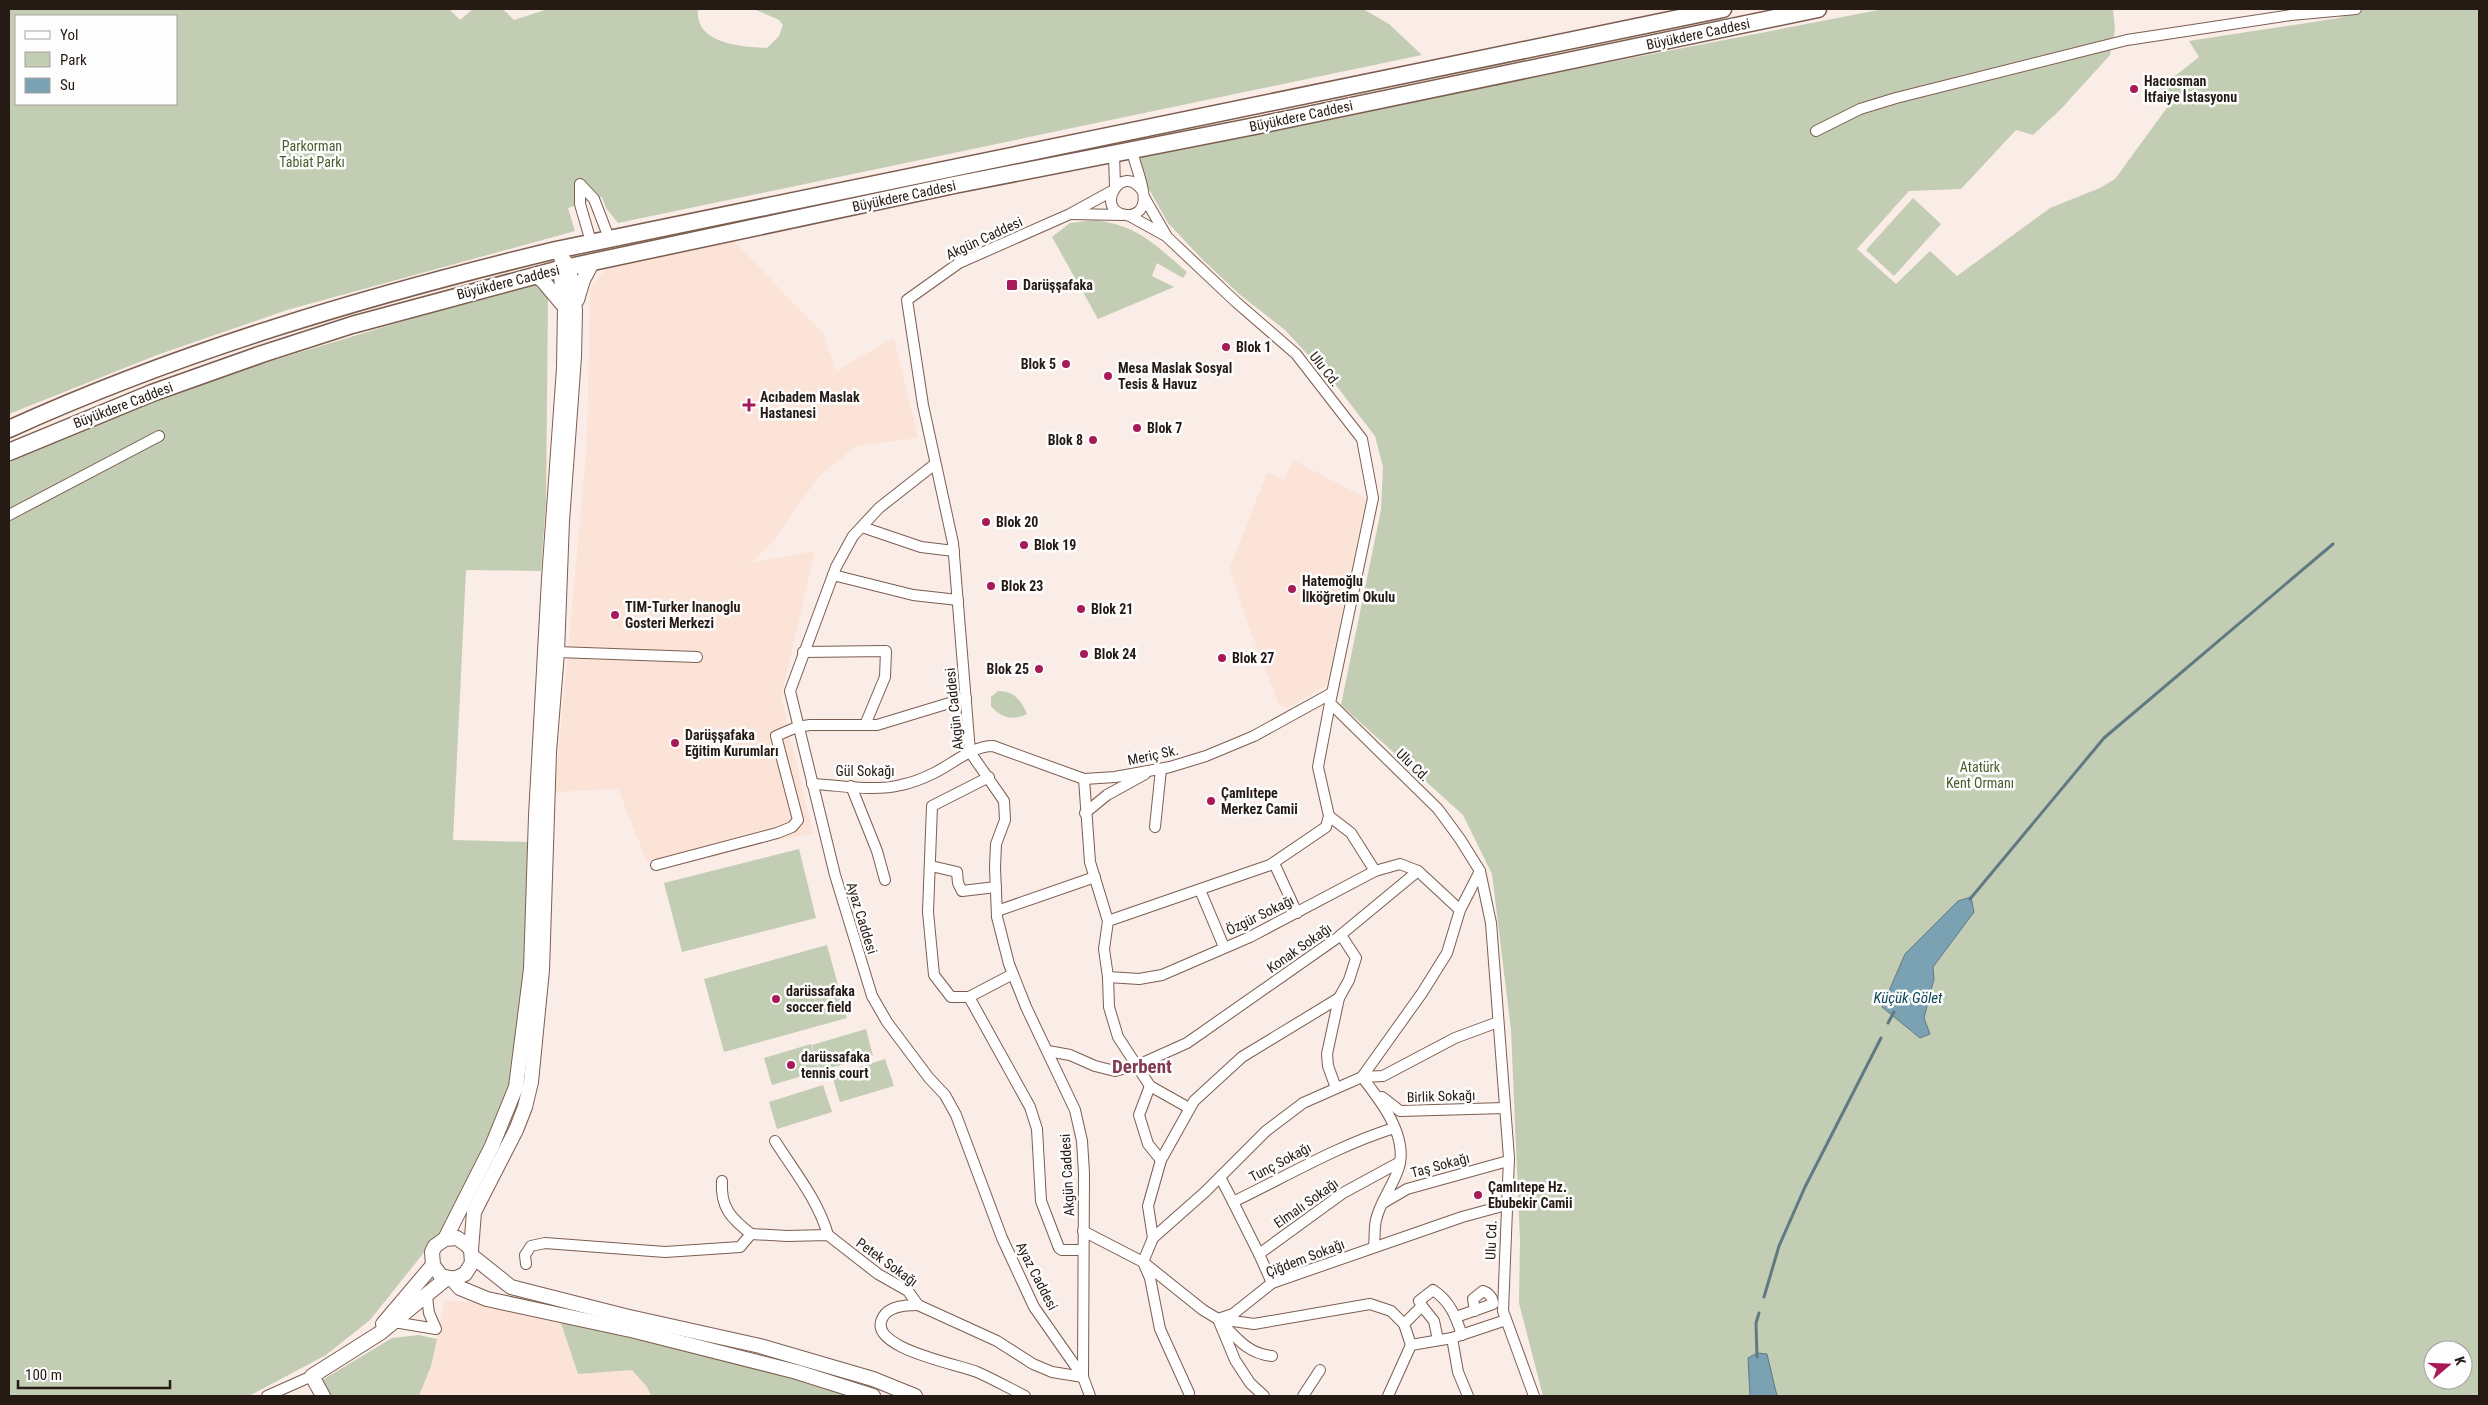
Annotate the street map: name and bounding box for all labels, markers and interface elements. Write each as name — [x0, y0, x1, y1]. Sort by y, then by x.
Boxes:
legend — [15, 15, 178, 105]
street label: Büyükdere Caddesi — [1645, 15, 1751, 53]
text: Yol — [60, 26, 78, 44]
text: Park — [60, 51, 87, 69]
place label: Hacıosman İtfaiye İstasyonu — [2144, 73, 2237, 105]
text: Su — [60, 76, 75, 94]
marker: Hacıosman İtfaiye İstasyonu — [2128, 83, 2140, 95]
street label: Büyükdere Caddesi — [1248, 97, 1354, 135]
park label: Parkorman Tabiat Parkı — [279, 138, 345, 170]
street label: Büyükdere Caddesi — [851, 177, 957, 215]
street label: Akgün Caddesi — [943, 213, 1025, 263]
street label: Büyükdere Caddesi — [455, 262, 561, 302]
place label: Darüşşafaka — [1023, 277, 1093, 293]
marker: Darüşşafaka — [1005, 278, 1019, 292]
place label: Blok 1 — [1236, 339, 1271, 355]
marker: Blok 1 — [1220, 341, 1232, 353]
street label: Ulu Cd. — [1306, 348, 1344, 390]
place label: Blok 5 — [1021, 356, 1056, 372]
marker: Blok 5 — [1060, 358, 1072, 370]
place label: Mesa Maslak Sosyal Tesis & Havuz — [1118, 360, 1232, 392]
marker: Mesa Maslak Sosyal Tesis & Havuz — [1102, 370, 1114, 382]
street label: Büyükdere Caddesi — [71, 379, 175, 431]
place label: Acıbadem Maslak Hastanesi — [760, 389, 860, 421]
marker: Acıbadem Maslak Hastanesi — [742, 398, 756, 412]
place label: Blok 7 — [1147, 420, 1182, 436]
marker: Blok 7 — [1131, 422, 1143, 434]
place label: Blok 8 — [1048, 432, 1083, 448]
marker: Blok 8 — [1087, 434, 1099, 446]
place label: Blok 20 — [996, 514, 1038, 530]
marker: Blok 20 — [980, 516, 992, 528]
place label: Blok 19 — [1034, 537, 1076, 553]
marker: Blok 19 — [1018, 539, 1030, 551]
place label: Hatemoğlu İlköğretim Okulu — [1302, 573, 1395, 605]
place label: Blok 23 — [1001, 578, 1043, 594]
marker: Blok 23 — [985, 580, 997, 592]
marker: Hatemoğlu İlköğretim Okulu — [1286, 583, 1298, 595]
place label: TIM-Turker Inanoglu Gosteri Merkezi — [625, 599, 741, 631]
place label: Blok 21 — [1091, 601, 1133, 617]
marker: Blok 21 — [1075, 603, 1087, 615]
marker: TIM-Turker Inanoglu Gosteri Merkezi — [609, 609, 621, 621]
place label: Blok 24 — [1094, 646, 1136, 662]
marker: Blok 24 — [1078, 648, 1090, 660]
place label: Blok 27 — [1232, 650, 1274, 666]
marker: Blok 27 — [1216, 652, 1228, 664]
place label: Blok 25 — [987, 661, 1029, 677]
marker: Blok 25 — [1033, 663, 1045, 675]
street label: Akgün Caddesi — [942, 667, 966, 751]
place label: Darüşşafaka Eğitim Kurumları — [685, 727, 779, 759]
marker: Darüşşafaka Eğitim Kurumları — [669, 737, 681, 749]
street label: Meriç Sk. — [1126, 742, 1180, 768]
street label: Ulu Cd. — [1393, 745, 1433, 785]
park label: Atatürk Kent Ormanı — [1946, 759, 2014, 791]
street label: Gül Sokağı — [836, 763, 894, 779]
place label: Çamlıtepe Merkez Camii — [1221, 785, 1298, 817]
marker: Çamlıtepe Merkez Camii — [1205, 795, 1217, 807]
street label: Ayaz Caddesi — [843, 880, 881, 956]
street label: Özgür Sokağı — [1224, 892, 1296, 938]
street label: Konak Sokağı — [1264, 920, 1334, 976]
place label: darüssafaka soccer field — [786, 983, 855, 1015]
water label: Küçük Gölet — [1874, 989, 1943, 1007]
marker: darüssafaka soccer field — [770, 993, 782, 1005]
place label: darüssafaka tennis court — [801, 1049, 870, 1081]
district label: Derbent — [1112, 1055, 1172, 1078]
marker: darüssafaka tennis court — [785, 1059, 797, 1071]
street label: Birlik Sokağı — [1406, 1087, 1476, 1105]
street label: Akgün Caddesi — [1057, 1133, 1077, 1217]
street label: Tunç Sokağı — [1246, 1139, 1314, 1185]
street label: Taş Sokağı — [1409, 1149, 1471, 1181]
street label: Elmalı Sokağı — [1271, 1175, 1341, 1231]
place label: Çamlıtepe Hz. Ebubekir Camii — [1488, 1179, 1572, 1211]
marker: Çamlıtepe Hz. Ebubekir Camii — [1472, 1189, 1484, 1201]
street label: Ulu Cd. — [1482, 1220, 1500, 1260]
street label: Petek Sokağı — [853, 1234, 921, 1290]
street label: Çiğdem Sokağı — [1263, 1236, 1347, 1280]
street label: Ayaz Caddesi — [1013, 1239, 1061, 1313]
north arrow — [2423, 1340, 2473, 1390]
text: K — [2451, 1354, 2469, 1367]
scale bar — [18, 1358, 170, 1390]
text: 100 m — [25, 1366, 62, 1384]

